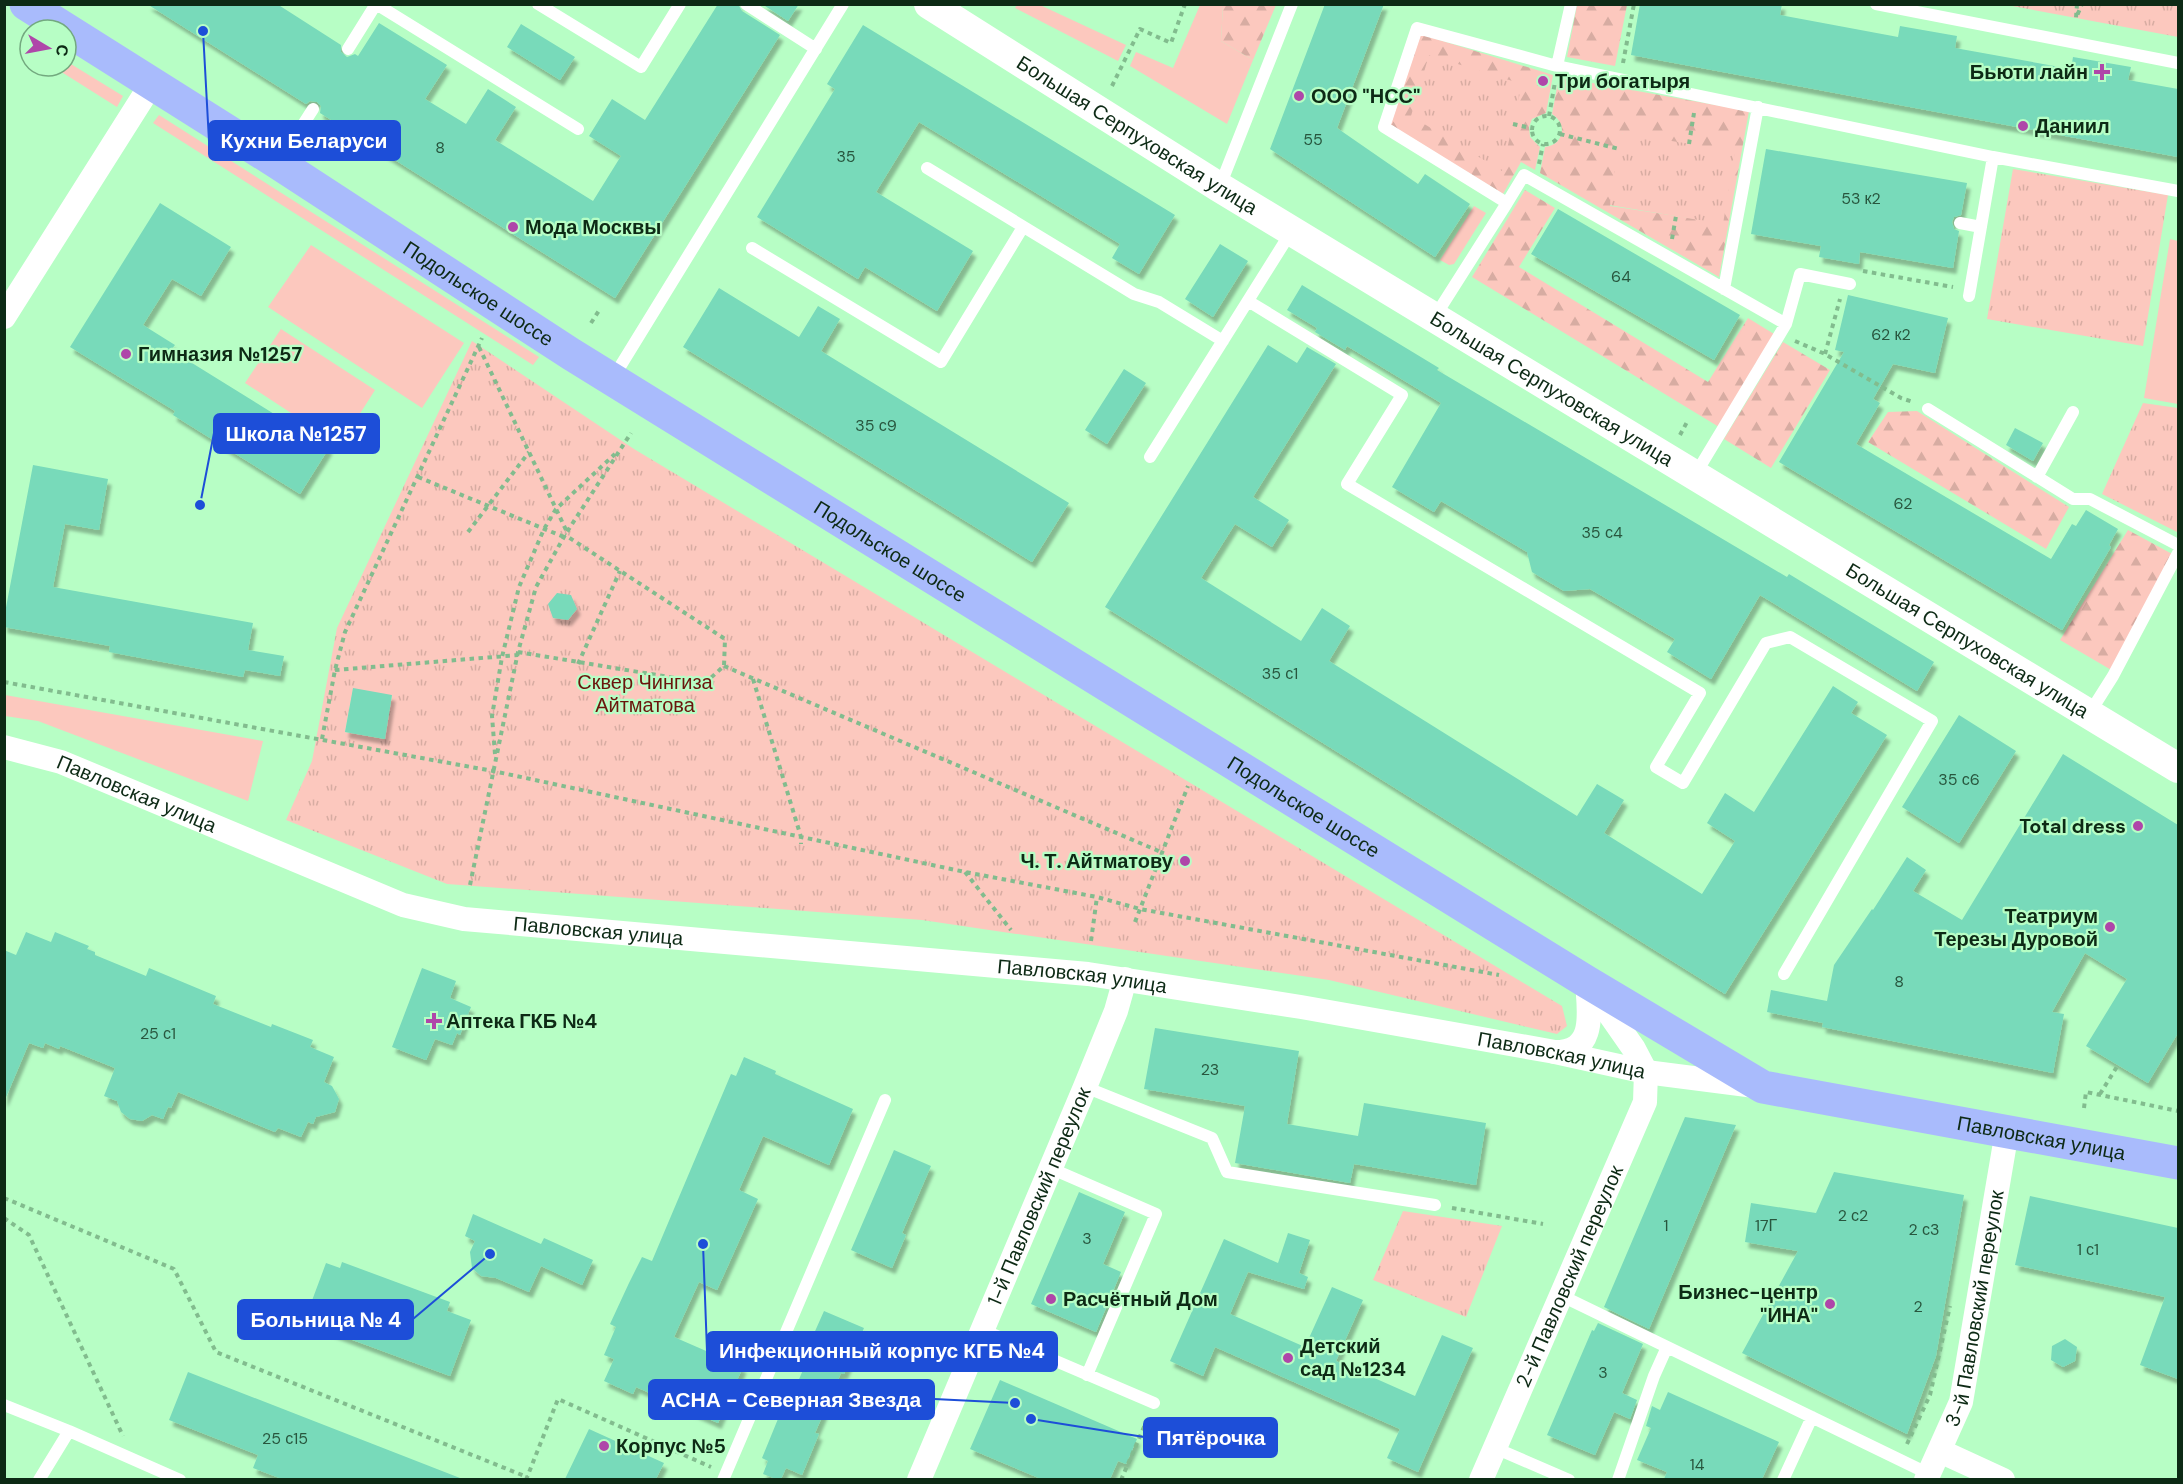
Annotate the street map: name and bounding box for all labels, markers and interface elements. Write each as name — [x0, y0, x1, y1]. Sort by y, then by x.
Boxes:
north arrow — [18, 18, 78, 78]
text: С — [51, 43, 74, 58]
street label: Большая Серпуховская улица — [1012, 50, 1263, 221]
place label: Бьюти лайн — [1970, 59, 2088, 85]
marker: Бьюти лайн — [2093, 63, 2111, 81]
place label: Три богатыря — [1555, 68, 1690, 94]
marker: Три богатыря — [1536, 74, 1550, 88]
place label: ООО "НСС" — [1311, 83, 1420, 109]
marker: ООО "НСС" — [1292, 89, 1306, 103]
place label: Даниил — [2035, 113, 2110, 139]
marker: Даниил — [2016, 119, 2030, 133]
callout: Кухни Беларуси — [209, 121, 400, 160]
text: Кухни Беларуси — [220, 127, 388, 155]
house number: 55 — [1303, 129, 1323, 150]
house number: 8 — [435, 137, 445, 158]
house number: 35 — [836, 146, 856, 167]
house number: 53 к2 — [1841, 188, 1881, 209]
place label: Мода Москвы — [525, 214, 661, 240]
marker: Мода Москвы — [506, 220, 520, 234]
street label: Подольское шоссе — [398, 235, 558, 352]
house number: 64 — [1611, 266, 1631, 287]
street label: Большая Серпуховская улица — [1425, 305, 1679, 473]
house number: 62 к2 — [1871, 324, 1911, 345]
place label: Гимназия №1257 — [138, 341, 302, 367]
marker: Гимназия №1257 — [119, 347, 133, 361]
callout: Школа №1257 — [214, 414, 379, 453]
house number: 35 с9 — [855, 415, 897, 436]
text: Школа №1257 — [226, 420, 366, 448]
house number: 62 — [1894, 493, 1912, 514]
street label: Подольское шоссе — [809, 494, 971, 608]
house number: 35 с4 — [1581, 522, 1623, 543]
street label: Большая Серпуховская улица — [1841, 557, 2095, 724]
house number: 35 с1 — [1262, 663, 1298, 684]
park label: Сквер Чингиза Айтматова — [577, 669, 714, 718]
street label: Павловская улица — [53, 749, 221, 839]
street label: Подольское шоссе — [1223, 750, 1385, 864]
house number: 35 с6 — [1938, 769, 1980, 790]
place label: Total dress — [2019, 813, 2126, 839]
marker: Total dress — [2131, 819, 2145, 833]
place label: Ч. Т. Айтматову — [1020, 848, 1174, 874]
marker: Ч. Т. Айтматову — [1178, 854, 1192, 868]
place label: Театриум Терезы Дуровой — [1934, 903, 2098, 952]
street label: Павловская улица — [512, 910, 685, 951]
marker: Театриум Терезы Дуровой — [2103, 920, 2117, 934]
street label: Павловская улица — [996, 953, 1170, 999]
house number: 8 — [1894, 971, 1904, 992]
place label: Аптека ГКБ №4 — [446, 1008, 597, 1034]
marker: Аптека ГКБ №4 — [427, 1014, 441, 1028]
house number: 25 с1 — [140, 1023, 176, 1044]
street label: Павловская улица — [1475, 1026, 1649, 1085]
house number: 23 — [1201, 1059, 1219, 1080]
street label: 1-й Павловский переулок — [981, 1083, 1097, 1309]
street label: Павловская улица — [1955, 1110, 2128, 1166]
street label: 2-й Павловский переулок — [1510, 1161, 1629, 1391]
street label: 3-й Павловский переулок — [1939, 1188, 2010, 1431]
house number: 2 с2 — [1838, 1205, 1868, 1226]
house number: 1 — [1664, 1215, 1669, 1236]
house number: 17Г — [1755, 1215, 1777, 1236]
house number: 2 с3 — [1909, 1219, 1939, 1240]
house number: 3 — [1082, 1228, 1092, 1249]
house number: 1 с1 — [2077, 1239, 2099, 1260]
place label: Бизнес-центр "ИНА" — [1678, 1279, 1818, 1328]
place label: Расчётный Дом — [1063, 1286, 1218, 1312]
marker: Расчётный Дом — [1044, 1292, 1058, 1306]
house number: 2 — [1913, 1296, 1923, 1317]
marker: Бизнес-центр "ИНА" — [1823, 1297, 1837, 1311]
callout: Больница № 4 — [238, 1300, 413, 1339]
text: Больница № 4 — [250, 1306, 402, 1334]
callout: Инфекционный корпус КГБ №4 — [707, 1332, 1057, 1371]
place label: Детский сад №1234 — [1300, 1333, 1406, 1382]
text: Инфекционный корпус КГБ №4 — [719, 1337, 1045, 1365]
marker: Детский сад №1234 — [1281, 1351, 1295, 1365]
house number: 3 — [1598, 1362, 1608, 1383]
callout: АСНА - Северная Звезда — [649, 1380, 934, 1419]
text: АСНА - Северная Звезда — [661, 1386, 922, 1414]
callout: Пятёрочка — [1144, 1418, 1277, 1457]
text: Пятёрочка — [1157, 1424, 1266, 1452]
house number: 25 с15 — [262, 1428, 308, 1449]
place label: Корпус №5 — [616, 1433, 726, 1459]
marker: Корпус №5 — [597, 1439, 611, 1453]
house number: 14 — [1690, 1454, 1705, 1475]

